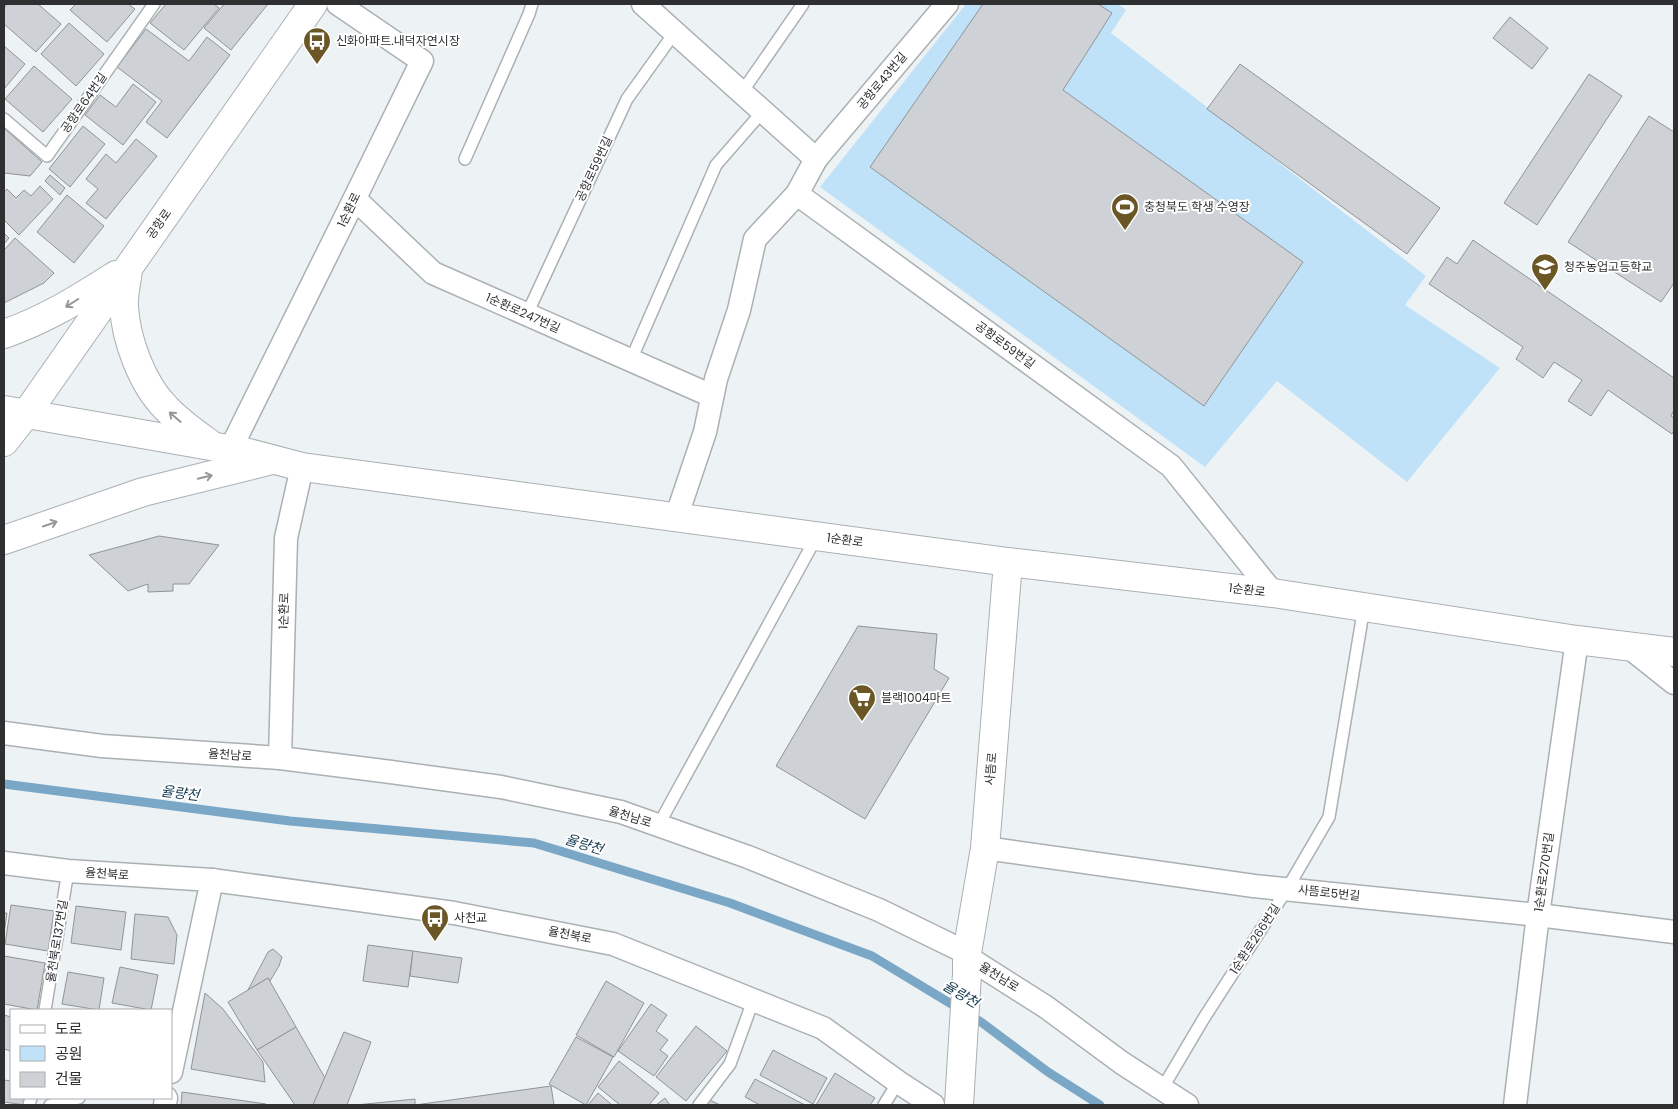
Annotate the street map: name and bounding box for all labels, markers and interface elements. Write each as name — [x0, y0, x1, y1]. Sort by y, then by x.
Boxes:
bus stop icon: 신화아파트.내덕자연시장 — [302, 26, 332, 65]
place label: 신화아파트.내덕자연시장 — [336, 32, 460, 49]
street label: 공항로43번길 — [853, 48, 911, 113]
street label: 공항로64번길 — [56, 69, 111, 136]
street label: 공항로59번길 — [571, 133, 616, 204]
street label: 1순환로 — [333, 189, 364, 230]
sports icon: 충청북도 학생 수영장 — [1110, 192, 1140, 231]
place label: 충청북도 학생 수영장 — [1144, 198, 1250, 215]
street label: 공항로 — [142, 205, 175, 242]
school or university icon: 청주농업고등학교 — [1530, 252, 1560, 291]
place label: 청주농업고등학교 — [1564, 258, 1652, 275]
street label: 1순환로247번길 — [483, 288, 563, 337]
one-way arrow — [66, 298, 80, 308]
street label: 공항로59번길 — [972, 317, 1039, 372]
one-way arrow — [169, 411, 182, 422]
one-way arrow — [197, 471, 213, 481]
one-way arrow — [41, 519, 57, 528]
street label: 1순환로 — [826, 529, 865, 550]
street label: 1순환로 — [1228, 579, 1266, 600]
street label: 1순환로 — [274, 592, 293, 630]
supermarket icon: 블랙1004마트 — [847, 683, 877, 722]
place label: 블랙1004마트 — [881, 689, 952, 706]
street label: 율천남로 — [207, 744, 253, 765]
street label: 사뜸로 — [981, 752, 1000, 786]
water label: 율량천 — [160, 781, 202, 805]
street label: 율천남로 — [607, 802, 654, 831]
water label: 율량천 — [563, 829, 606, 860]
street label: 1순환로270번길 — [1530, 831, 1557, 913]
street label: 율천북로 — [84, 863, 130, 884]
street label: 사뜸로5번길 — [1297, 881, 1361, 904]
street label: 율천북로137번길 — [42, 898, 71, 984]
street label: 1순환로266번길 — [1225, 900, 1284, 977]
bus stop icon: 사천교 — [420, 903, 450, 942]
place label: 사천교 — [454, 909, 487, 926]
street label: 율천북로 — [547, 922, 593, 947]
street label: 율천남로 — [976, 958, 1022, 995]
water label: 율량천 — [939, 975, 984, 1013]
legend — [10, 1009, 172, 1099]
text: 도로 — [55, 1018, 83, 1039]
text: 공원 — [55, 1043, 83, 1064]
text: 건물 — [55, 1068, 83, 1089]

